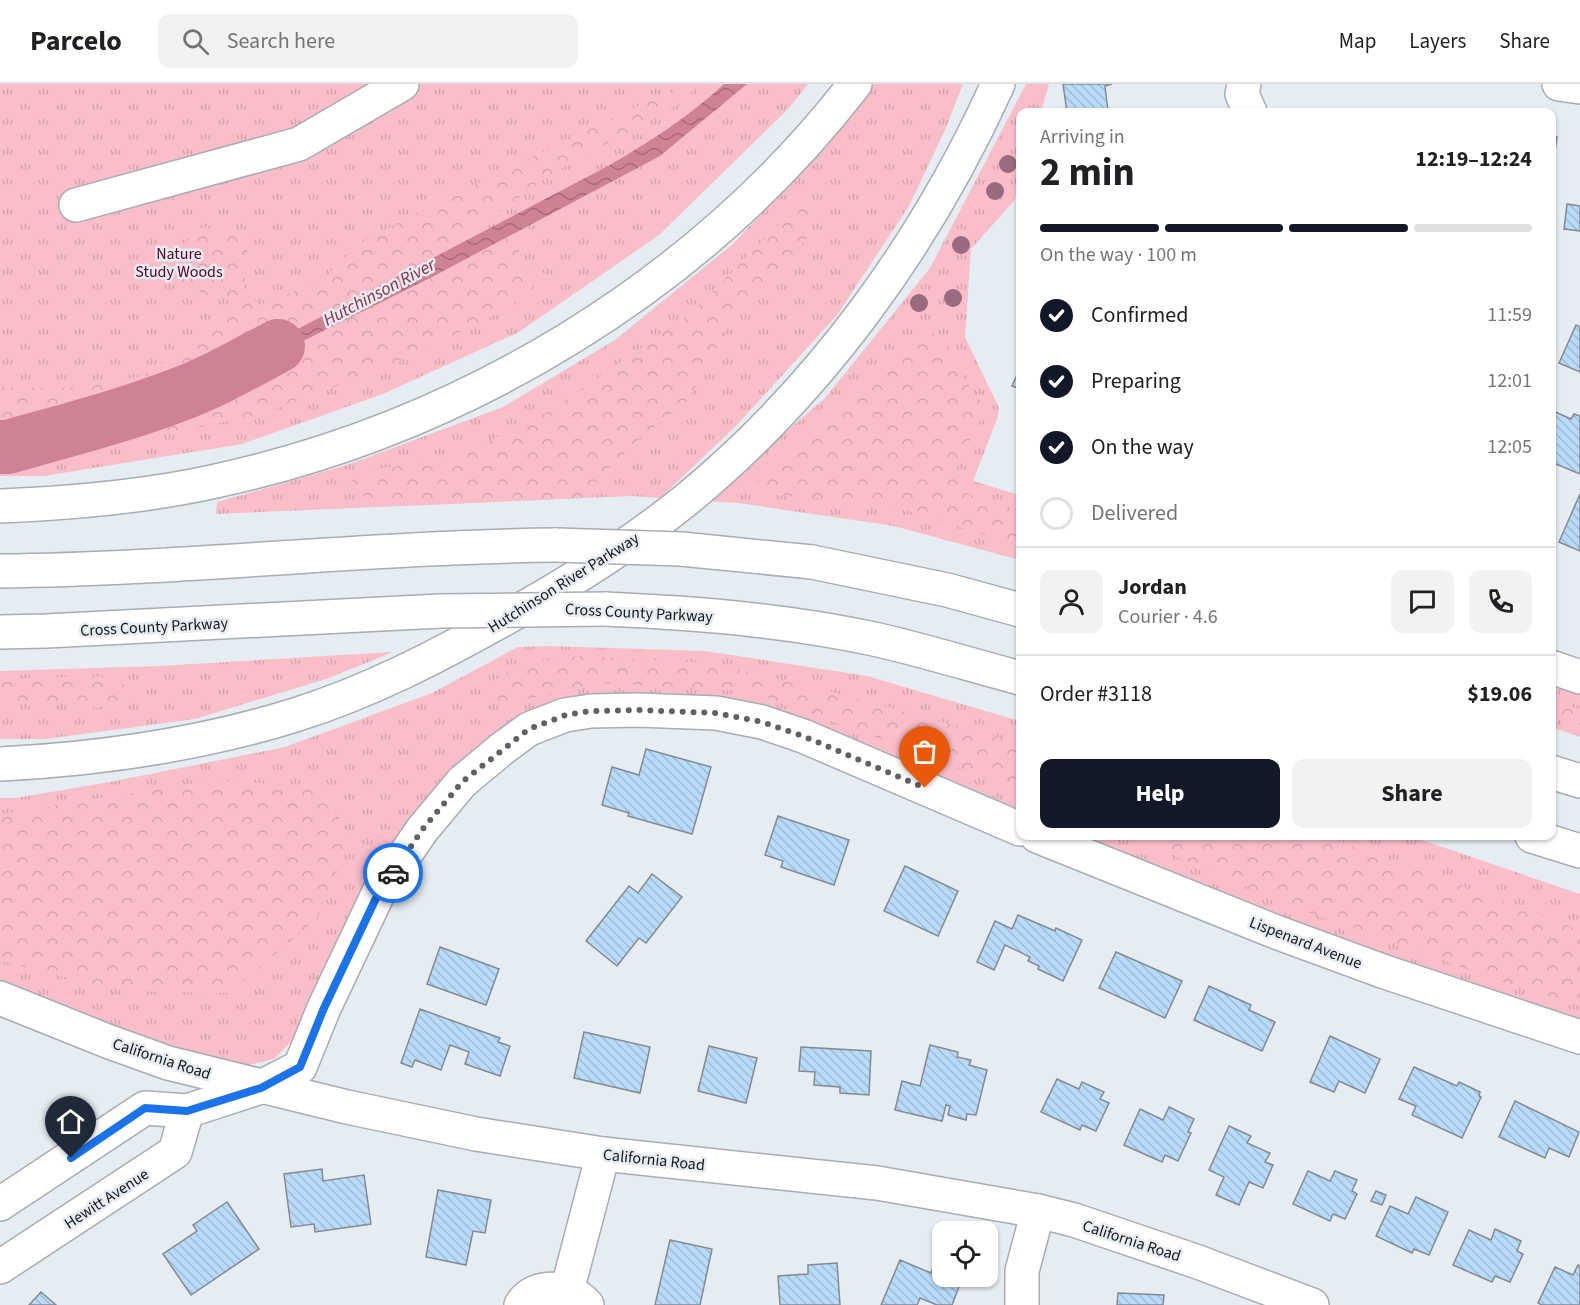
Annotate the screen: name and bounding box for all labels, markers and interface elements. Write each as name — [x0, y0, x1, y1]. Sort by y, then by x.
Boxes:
search box — [158, 14, 578, 68]
text: Parcelo — [30, 21, 122, 61]
icon: search — [179, 25, 212, 58]
text: Search here — [227, 25, 335, 57]
text: Map — [1339, 26, 1376, 56]
text: Layers — [1409, 26, 1466, 56]
text: Share — [1499, 26, 1550, 56]
text: Arriving in — [1040, 123, 1125, 151]
text: 12:19–12:24 — [1415, 143, 1532, 175]
text: 2 min — [1040, 145, 1135, 201]
text: On the way · 100 m — [1040, 241, 1197, 269]
park label: Nature Study Woods — [135, 243, 223, 283]
water label: Hutchinson River — [319, 252, 440, 333]
icon: check — [1040, 299, 1073, 332]
text: Confirmed — [1091, 299, 1188, 331]
text: 11:59 — [1487, 301, 1532, 329]
icon: check — [1040, 365, 1073, 398]
text: Preparing — [1091, 365, 1181, 397]
text: 12:01 — [1487, 367, 1532, 395]
icon: check — [1040, 431, 1073, 464]
text: On the way — [1091, 431, 1194, 463]
text: 12:05 — [1487, 433, 1532, 461]
text: Delivered — [1091, 497, 1178, 529]
street label: Hutchinson River Parkway — [484, 527, 644, 638]
button: person — [1040, 570, 1103, 633]
button: chat — [1391, 570, 1454, 633]
button: phone — [1469, 570, 1532, 633]
text: Jordan — [1118, 571, 1187, 603]
street label: Cross County Parkway — [565, 598, 714, 628]
text: Courier · 4.6 — [1118, 603, 1218, 631]
street label: Cross County Parkway — [80, 612, 229, 642]
text: Order #3118 — [1040, 678, 1152, 710]
text: $19.06 — [1467, 678, 1532, 710]
pin — [899, 726, 950, 788]
icon: bag — [908, 735, 941, 768]
button: Help — [1040, 759, 1280, 828]
button: Share — [1292, 759, 1532, 828]
courier — [363, 843, 423, 903]
icon: car — [377, 857, 410, 890]
street label: Lispenard Avenue — [1246, 911, 1365, 975]
street label: California Road — [110, 1033, 214, 1085]
pin — [45, 1096, 96, 1158]
icon: home — [54, 1105, 87, 1138]
street label: California Road — [602, 1144, 706, 1176]
street label: Hewitt Avenue — [60, 1163, 153, 1234]
street label: California Road — [1080, 1215, 1184, 1267]
map controls — [932, 1221, 998, 1287]
button: locate — [932, 1221, 998, 1287]

